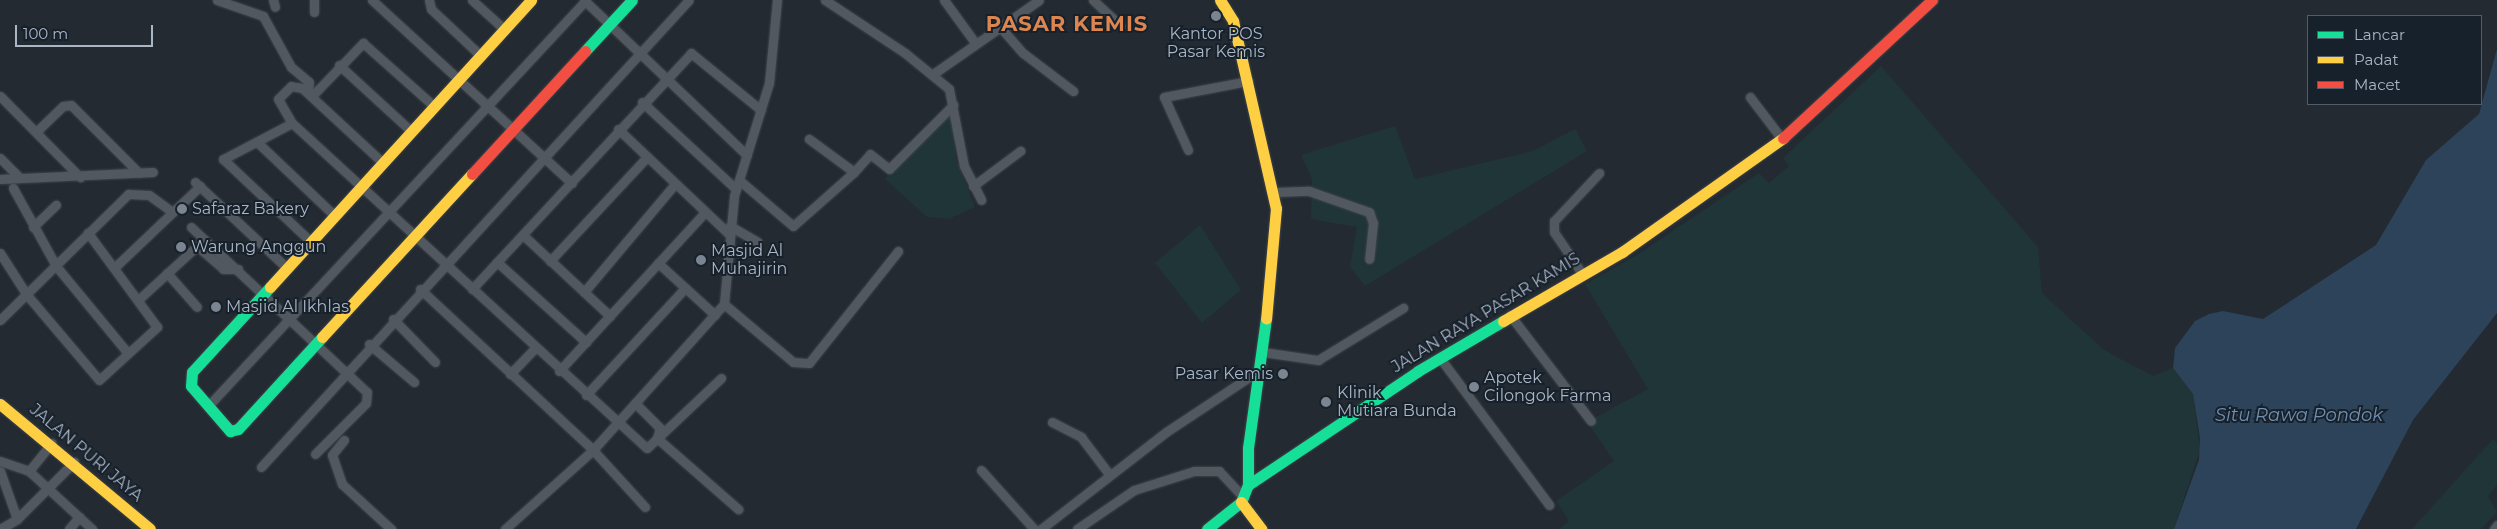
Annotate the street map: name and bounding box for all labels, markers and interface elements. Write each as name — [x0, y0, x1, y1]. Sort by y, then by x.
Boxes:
marker: Kantor POS Pasar Kemis — [1210, 10, 1222, 22]
district label: PASAR KEMIS — [984, 11, 1150, 37]
scale bar — [18, 15, 155, 47]
legend — [2307, 15, 2482, 105]
text: 100 m — [23, 24, 68, 43]
place label: Kantor POS Pasar Kemis — [1167, 24, 1265, 62]
text: Lancar — [2354, 25, 2405, 44]
text: Padat — [2354, 50, 2399, 69]
text: Macet — [2354, 75, 2401, 94]
place label: Safaraz Bakery — [192, 199, 309, 219]
marker: Safaraz Bakery — [176, 203, 188, 215]
place label: Warung Anggun — [191, 237, 326, 257]
marker: Warung Anggun — [175, 241, 187, 253]
place label: Masjid Al Muhajirin — [711, 241, 787, 279]
street label: JALAN RAYA PASAR KAMIS — [1388, 249, 1584, 377]
marker: Masjid Al Muhajirin — [695, 254, 707, 266]
place label: Masjid Al Ikhlas — [226, 297, 349, 317]
marker: Masjid Al Ikhlas — [210, 301, 222, 313]
place label: Pasar Kemis — [1175, 364, 1273, 384]
marker: Pasar Kemis — [1277, 368, 1289, 380]
place label: Apotek Cilongok Farma — [1484, 368, 1611, 406]
marker: Apotek Cilongok Farma — [1468, 381, 1480, 393]
place label: Klinik Mutiara Bunda — [1337, 383, 1457, 421]
marker: Klinik Mutiara Bunda — [1319, 395, 1333, 409]
street label: JALAN PURI JAYA — [26, 400, 146, 506]
water label: Situ Rawa Pondok — [2215, 404, 2383, 426]

